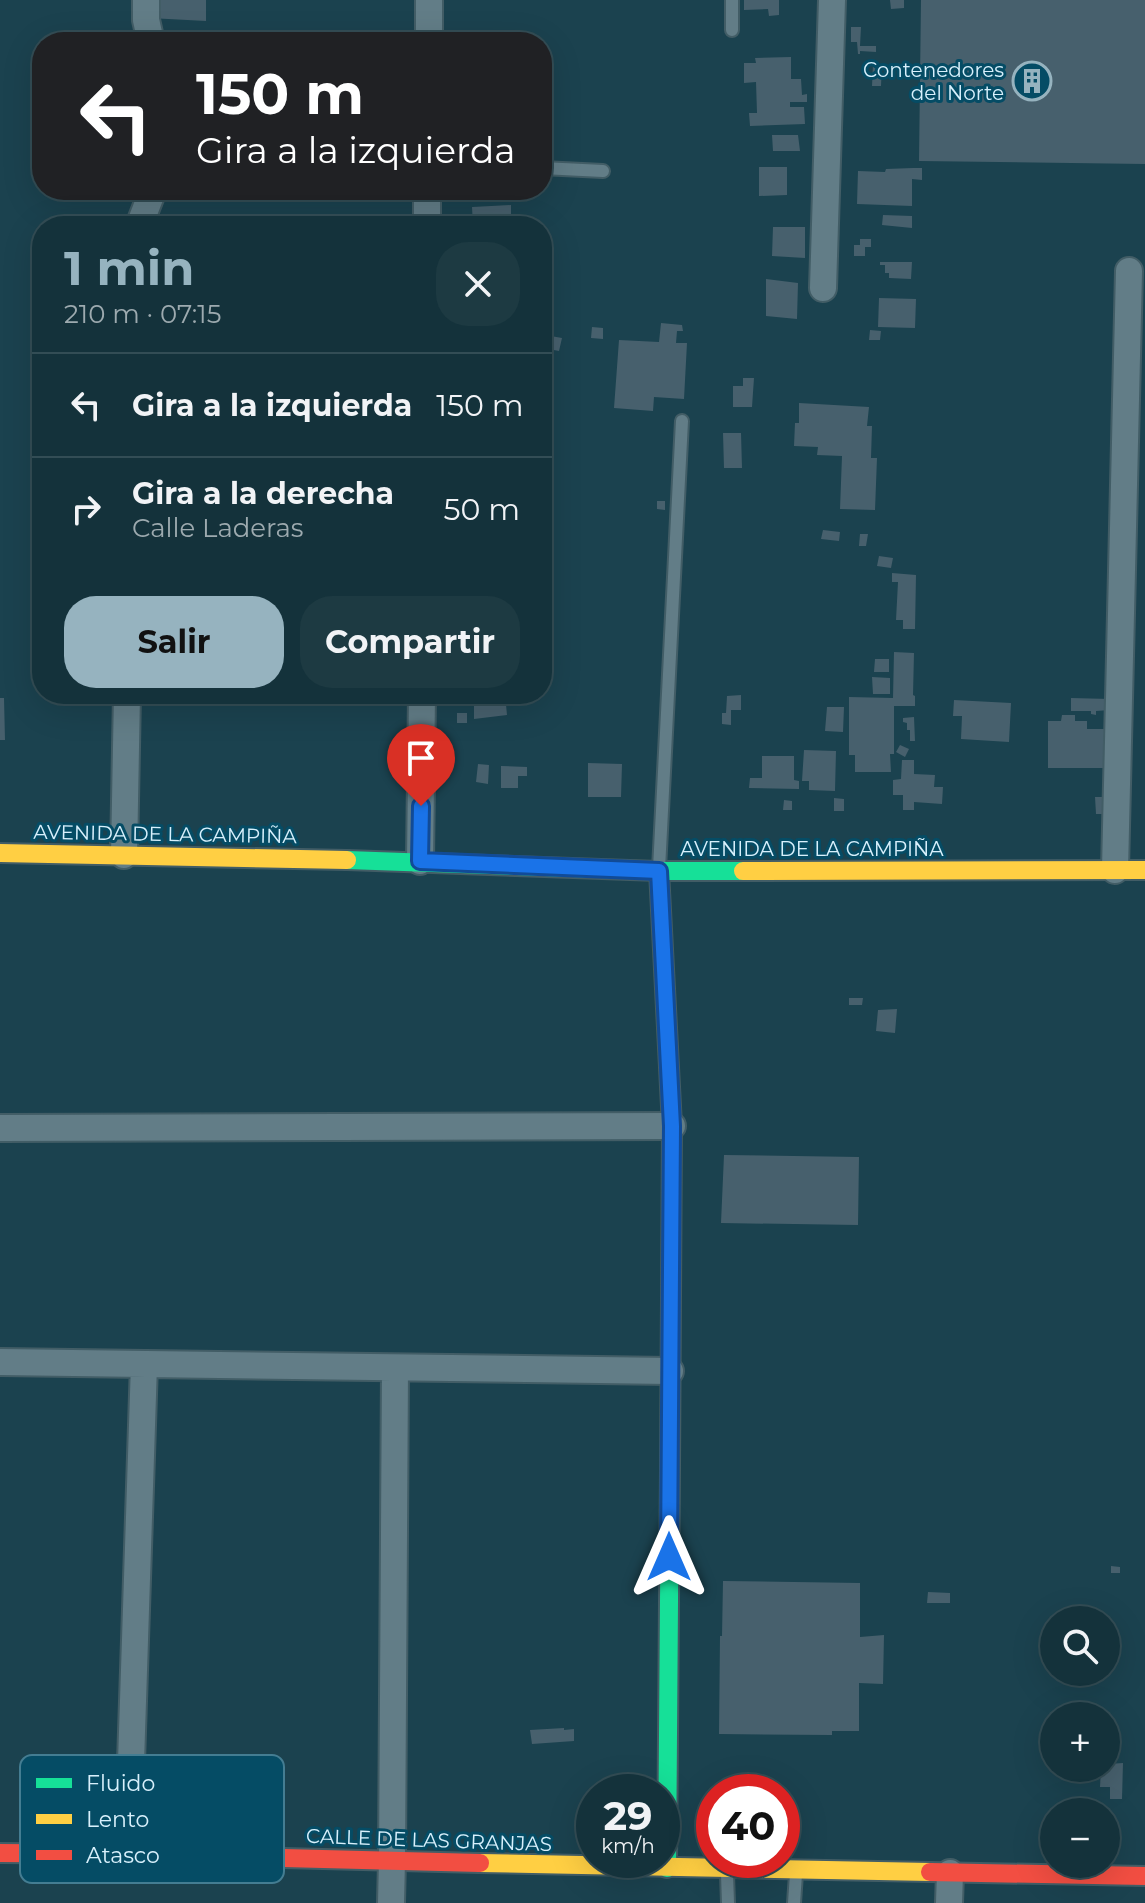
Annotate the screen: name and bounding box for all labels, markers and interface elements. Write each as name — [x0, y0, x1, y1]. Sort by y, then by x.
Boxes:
place label: Contenedores del Norte — [863, 58, 1004, 105]
text: 150 m — [196, 60, 364, 128]
building icon: Contenedores del Norte — [1011, 60, 1053, 102]
icon: left — [64, 64, 168, 168]
text: Gira a la izquierda — [196, 128, 516, 172]
text: 1 min — [64, 239, 194, 297]
button: close — [436, 242, 520, 326]
text: 210 m · 07:15 — [64, 298, 221, 330]
icon: left — [64, 383, 108, 427]
text: Gira a la izquierda — [132, 387, 412, 424]
text: 150 m — [436, 387, 524, 424]
text: Gira a la derecha — [132, 475, 394, 512]
icon: right — [64, 487, 108, 531]
text: 50 m — [443, 491, 520, 528]
text: Calle Laderas — [132, 512, 303, 544]
button: Salir — [64, 596, 284, 688]
button: Compartir — [300, 596, 520, 688]
pin — [387, 724, 455, 806]
icon: arrive — [399, 736, 443, 780]
street label: AVENIDA DE LA CAMPIÑA — [33, 820, 298, 848]
street label: AVENIDA DE LA CAMPIÑA — [680, 837, 944, 861]
position arrow — [627, 1515, 711, 1599]
map controls — [1040, 1606, 1120, 1878]
button: search — [1040, 1606, 1120, 1686]
button: + — [1040, 1702, 1120, 1782]
legend — [20, 1755, 284, 1883]
text: Fluido — [86, 1770, 155, 1797]
speed limit sign: 40 — [696, 1774, 800, 1878]
text: 29 — [603, 1791, 653, 1840]
button: − — [1040, 1798, 1120, 1878]
text: Lento — [86, 1806, 149, 1833]
street label: CALLE DE LAS GRANJAS — [306, 1824, 552, 1856]
text: km/h — [601, 1834, 655, 1858]
text: Atasco — [86, 1842, 160, 1869]

